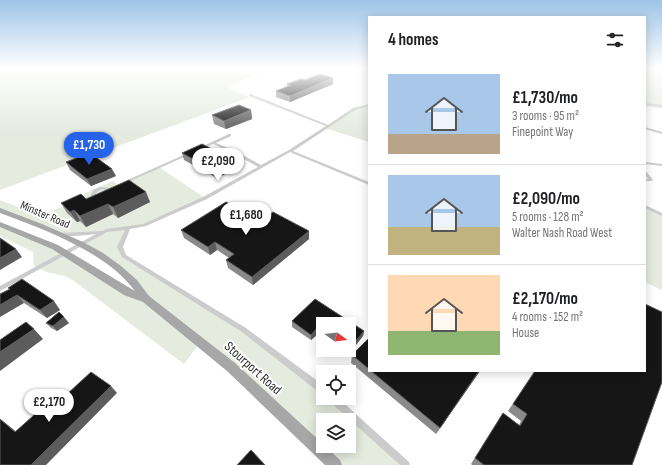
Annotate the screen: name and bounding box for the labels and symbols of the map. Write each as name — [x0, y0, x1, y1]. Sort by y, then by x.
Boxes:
pin: £1,730 — [56, 132, 122, 166]
pin: £2,090 — [185, 148, 251, 182]
street label: Minster Road — [18, 198, 72, 232]
pin: £1,680 — [213, 202, 279, 236]
north arrow — [316, 317, 356, 357]
street label: Stourport Road — [221, 338, 285, 398]
pin: £2,170 — [16, 389, 82, 423]

